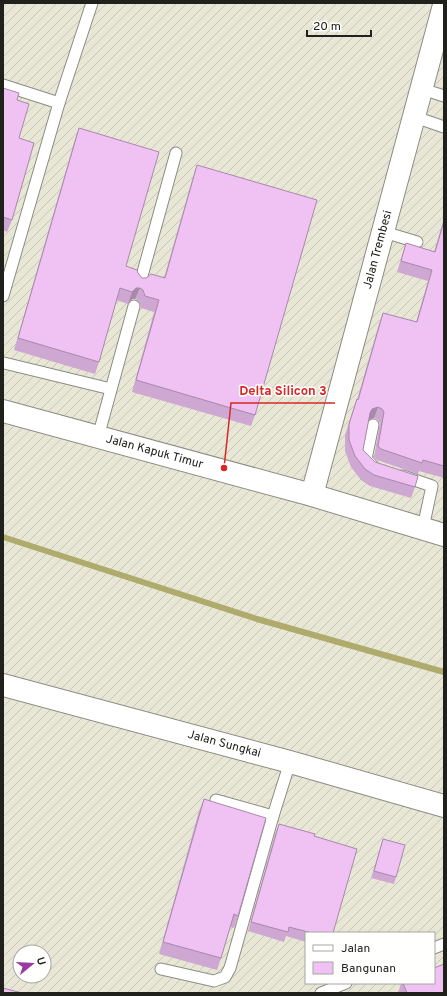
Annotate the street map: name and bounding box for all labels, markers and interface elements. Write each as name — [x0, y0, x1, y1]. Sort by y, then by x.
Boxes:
scale bar — [307, 12, 371, 38]
text: 20 m — [313, 19, 341, 35]
street label: Jalan Trembesi — [360, 209, 396, 291]
callout: Delta Silicon 3 — [231, 378, 335, 403]
text: Delta Silicon 3 — [239, 384, 327, 400]
street label: Jalan Kapuk Timur — [104, 431, 205, 473]
street label: Jalan Sungkai — [186, 727, 263, 762]
legend — [305, 932, 435, 984]
text: Jalan — [341, 941, 370, 957]
north arrow — [12, 944, 52, 984]
text: U — [33, 955, 48, 967]
text: Bangunan — [341, 961, 396, 977]

